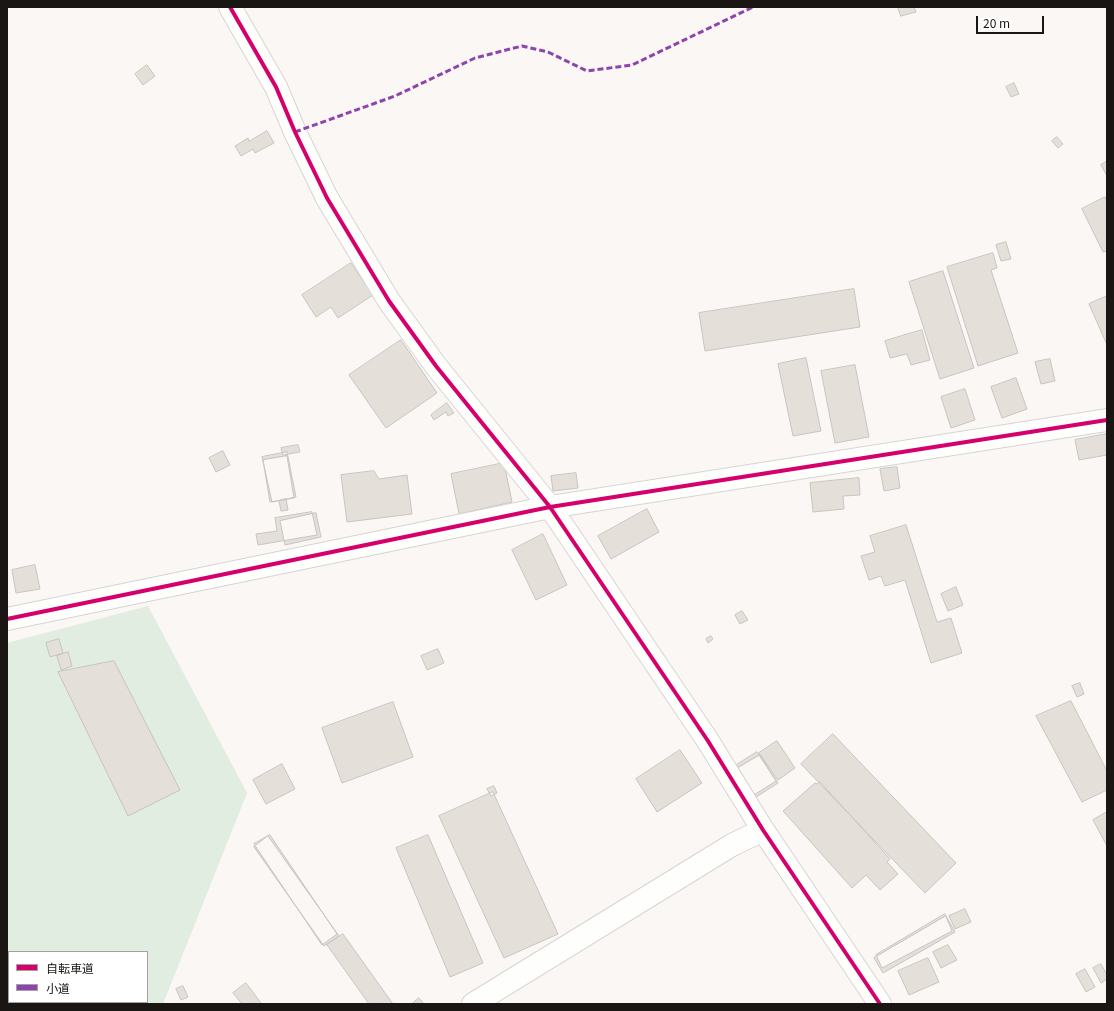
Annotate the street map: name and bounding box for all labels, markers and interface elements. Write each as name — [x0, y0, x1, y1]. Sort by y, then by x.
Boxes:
scale bar — [978, 8, 1046, 34]
text: 20 m — [983, 14, 1010, 31]
legend — [8, 951, 148, 1003]
text: 自転車道 — [46, 959, 94, 976]
text: 小道 — [46, 979, 70, 996]

